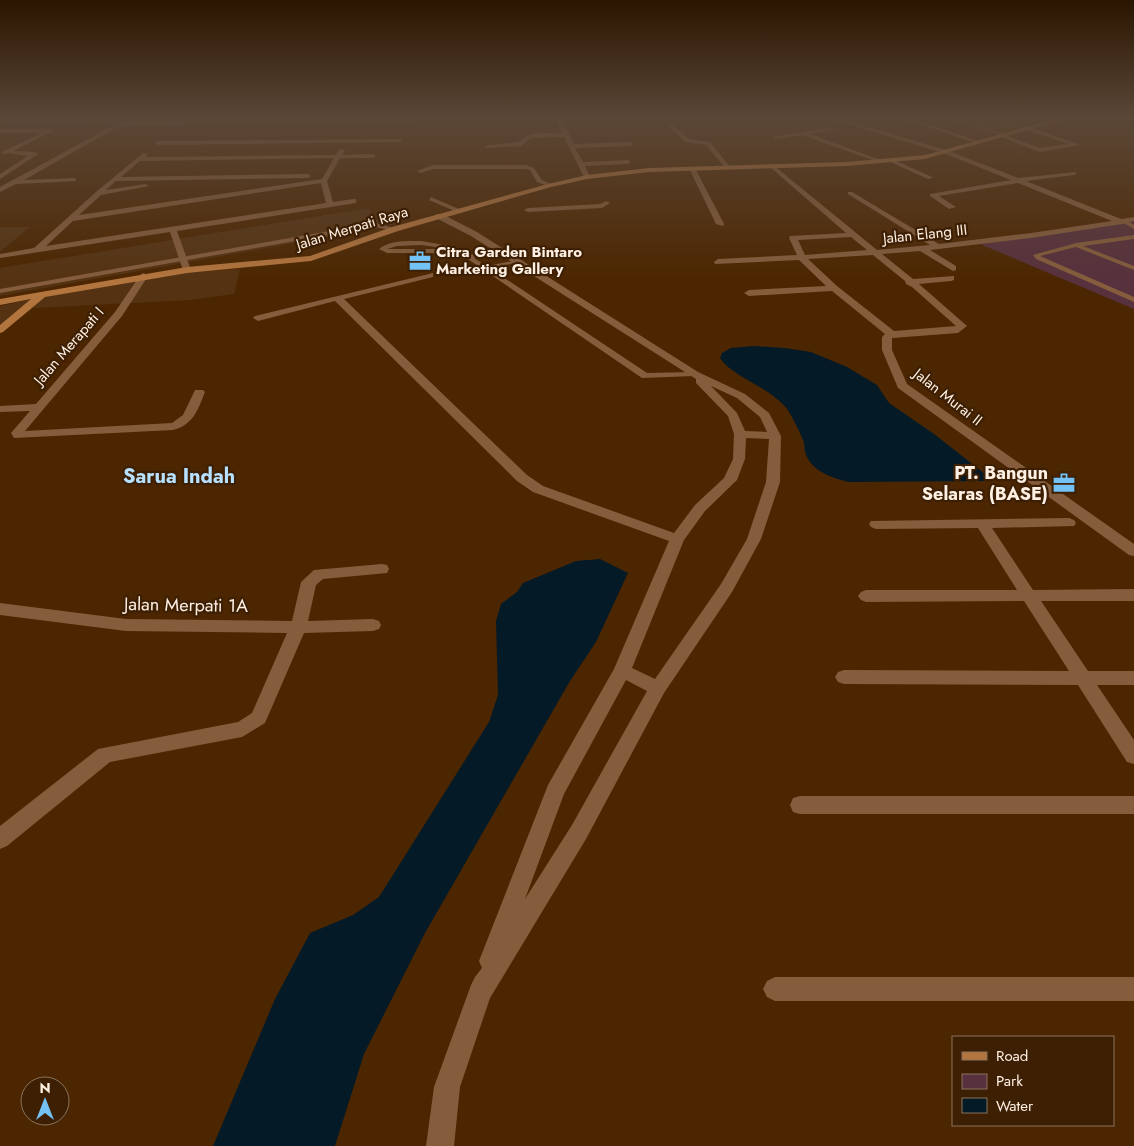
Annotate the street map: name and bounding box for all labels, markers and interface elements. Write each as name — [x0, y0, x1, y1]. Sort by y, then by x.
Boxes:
street label: Jalan Merpati Raya — [291, 201, 411, 256]
street label: Jalan Elang III — [880, 219, 968, 250]
place label: Citra Garden Bintaro Marketing Gallery — [436, 241, 582, 280]
office icon: Citra Garden Bintaro Marketing Gallery — [407, 248, 433, 274]
street label: Jalan Merapati I — [27, 302, 109, 392]
street label: Jalan Murai II — [907, 362, 987, 431]
place label: PT. Bangun Selaras (BASE) — [922, 460, 1048, 507]
district label: Sarua Indah — [123, 462, 235, 491]
office icon: PT. Bangun Selaras (BASE) — [1051, 470, 1077, 496]
street label: Jalan Merpati 1A — [122, 591, 248, 619]
legend — [952, 1036, 1114, 1126]
text: Road — [996, 1045, 1028, 1067]
text: Park — [996, 1070, 1023, 1092]
north arrow — [20, 1076, 70, 1126]
text: N — [39, 1078, 51, 1098]
text: Water — [996, 1095, 1034, 1117]

